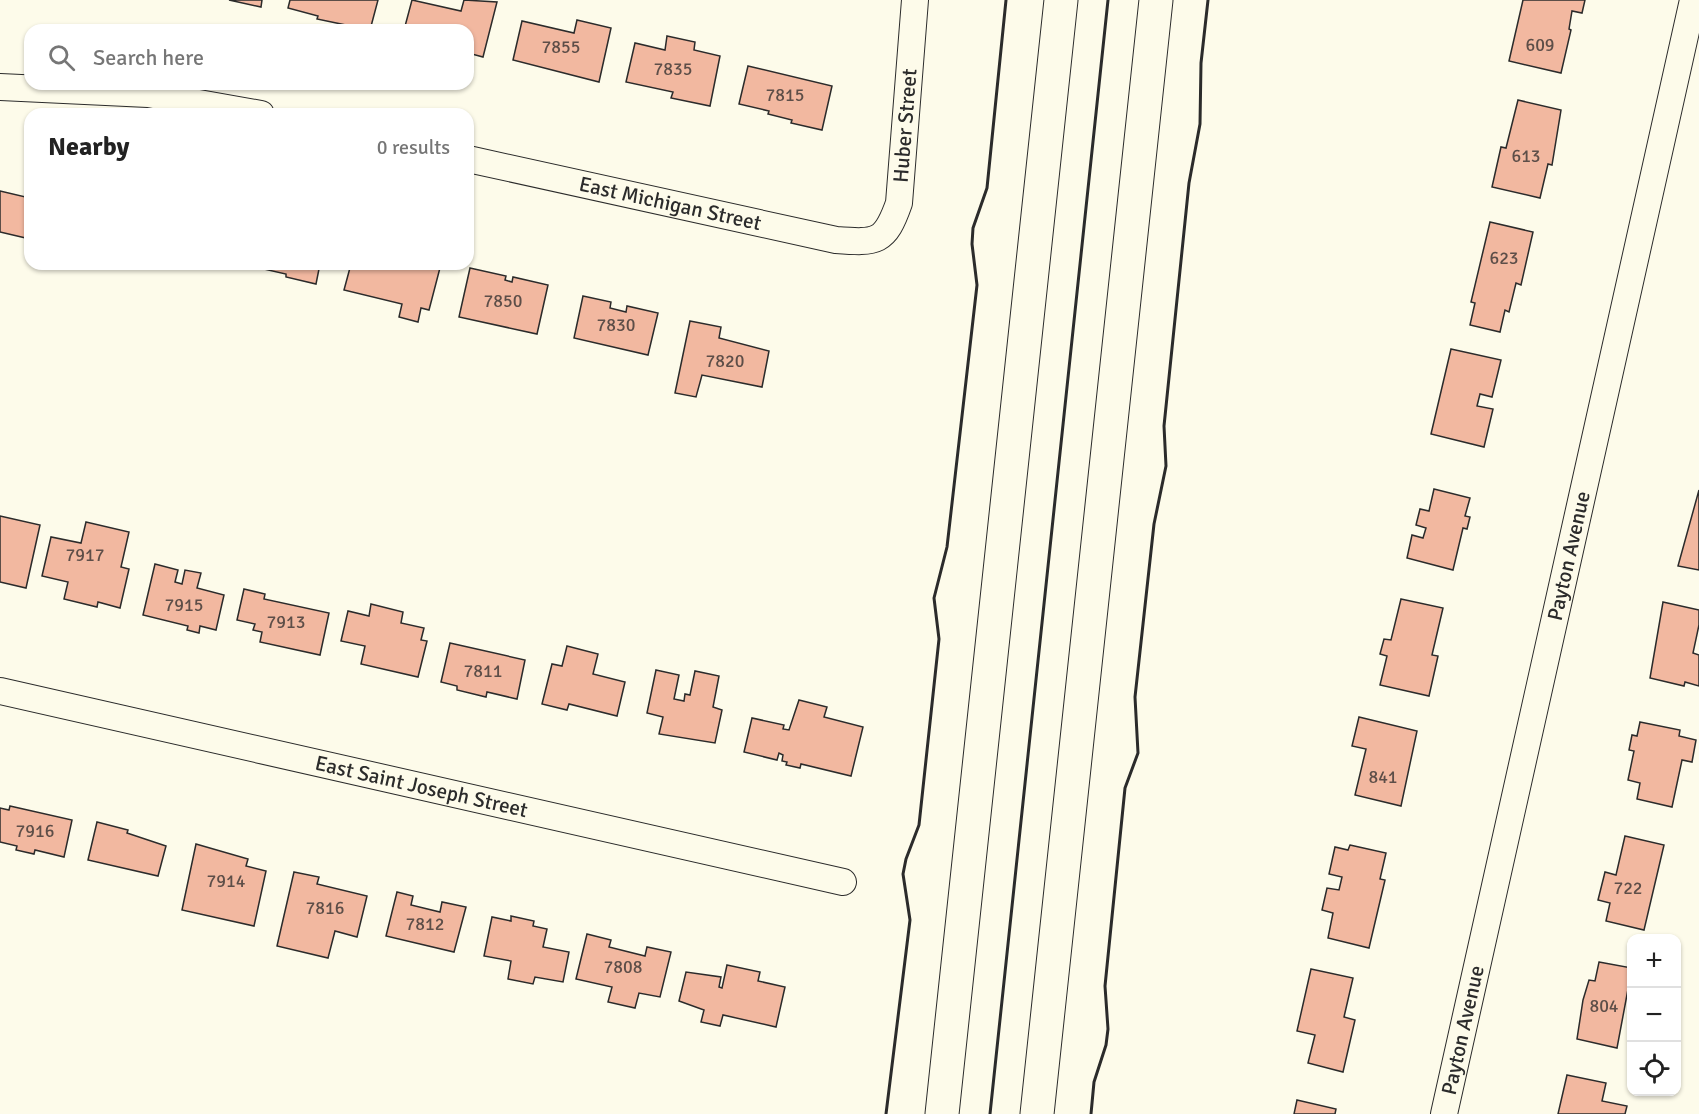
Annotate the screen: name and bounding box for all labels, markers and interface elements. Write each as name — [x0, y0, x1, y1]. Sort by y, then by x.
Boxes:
search box — [24, 24, 474, 90]
house number: 609 — [1525, 34, 1555, 56]
house number: 7855 — [542, 36, 580, 58]
icon: search — [45, 41, 78, 74]
text: Search here — [93, 44, 204, 71]
house number: 7835 — [654, 58, 692, 80]
street label: Huber Street — [888, 68, 923, 184]
house number: 7815 — [766, 84, 804, 106]
text: Nearby — [48, 131, 129, 163]
text: 0 results — [377, 135, 450, 160]
house number: 613 — [1511, 145, 1541, 167]
street label: East Michigan Street — [577, 171, 764, 236]
house number: 623 — [1489, 247, 1519, 269]
house number: 7850 — [484, 290, 522, 312]
house number: 7830 — [597, 314, 635, 336]
house number: 7820 — [706, 350, 744, 372]
street label: Payton Avenue — [1542, 489, 1596, 623]
house number: 7917 — [66, 544, 104, 566]
house number: 7915 — [165, 594, 203, 616]
house number: 7913 — [267, 611, 305, 633]
house number: 7811 — [464, 660, 502, 682]
street label: East Saint Joseph Street — [313, 750, 530, 823]
house number: 841 — [1368, 766, 1398, 788]
house number: 7916 — [16, 820, 54, 842]
house number: 7914 — [207, 870, 246, 892]
house number: 722 — [1613, 877, 1643, 899]
house number: 7816 — [306, 897, 344, 919]
house number: 7812 — [406, 913, 444, 935]
map controls — [1627, 934, 1681, 1096]
button: + — [1627, 934, 1681, 988]
house number: 7808 — [604, 956, 642, 978]
street label: Payton Avenue — [1436, 963, 1490, 1097]
button: − — [1627, 988, 1681, 1042]
house number: 804 — [1589, 995, 1619, 1017]
button: locate — [1627, 1042, 1681, 1096]

